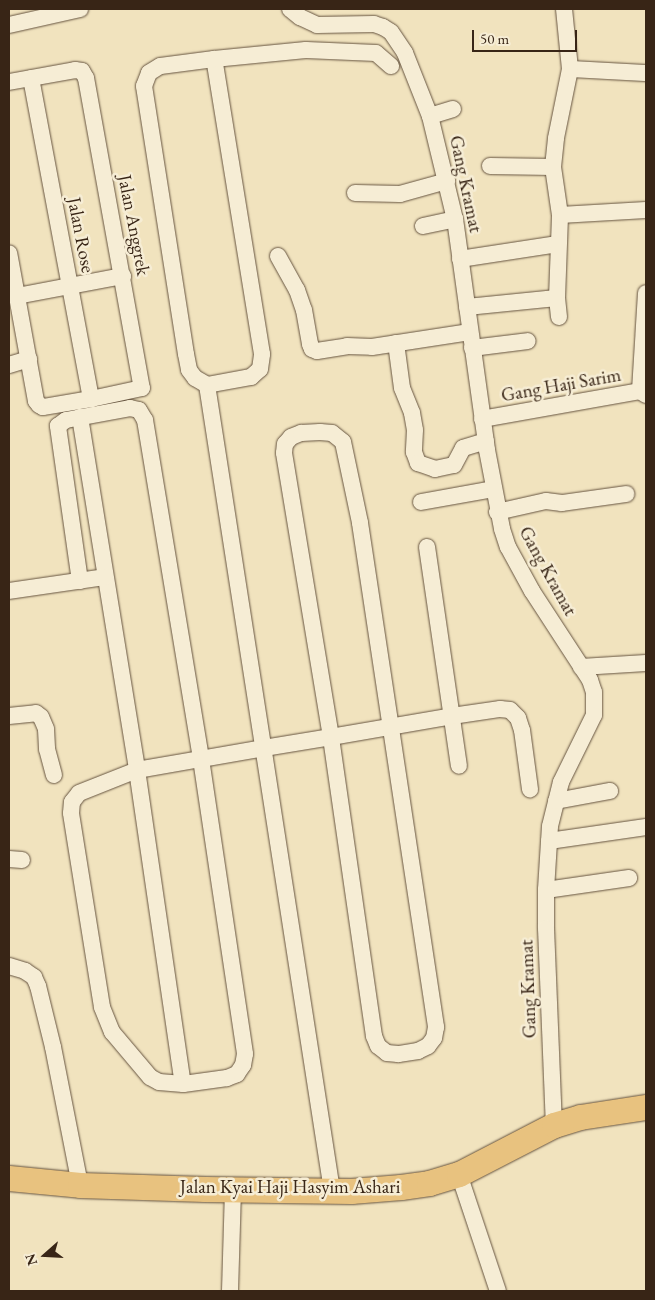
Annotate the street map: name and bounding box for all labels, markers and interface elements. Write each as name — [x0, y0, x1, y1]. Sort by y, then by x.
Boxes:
scale bar — [475, 20, 580, 52]
text: 50 m — [480, 29, 509, 48]
street label: Gang Kramat — [445, 133, 487, 235]
street label: Jalan Anggrek — [113, 173, 155, 277]
street label: Jalan Rose — [63, 195, 99, 275]
street label: Gang Haji Sarim — [499, 363, 623, 407]
street label: Gang Kramat — [514, 522, 582, 620]
street label: Gang Kramat — [515, 939, 541, 1039]
street label: Jalan Kyai Haji Hasyim Ashari — [180, 1176, 400, 1198]
north arrow — [20, 1230, 70, 1280]
text: N — [20, 1252, 41, 1268]

